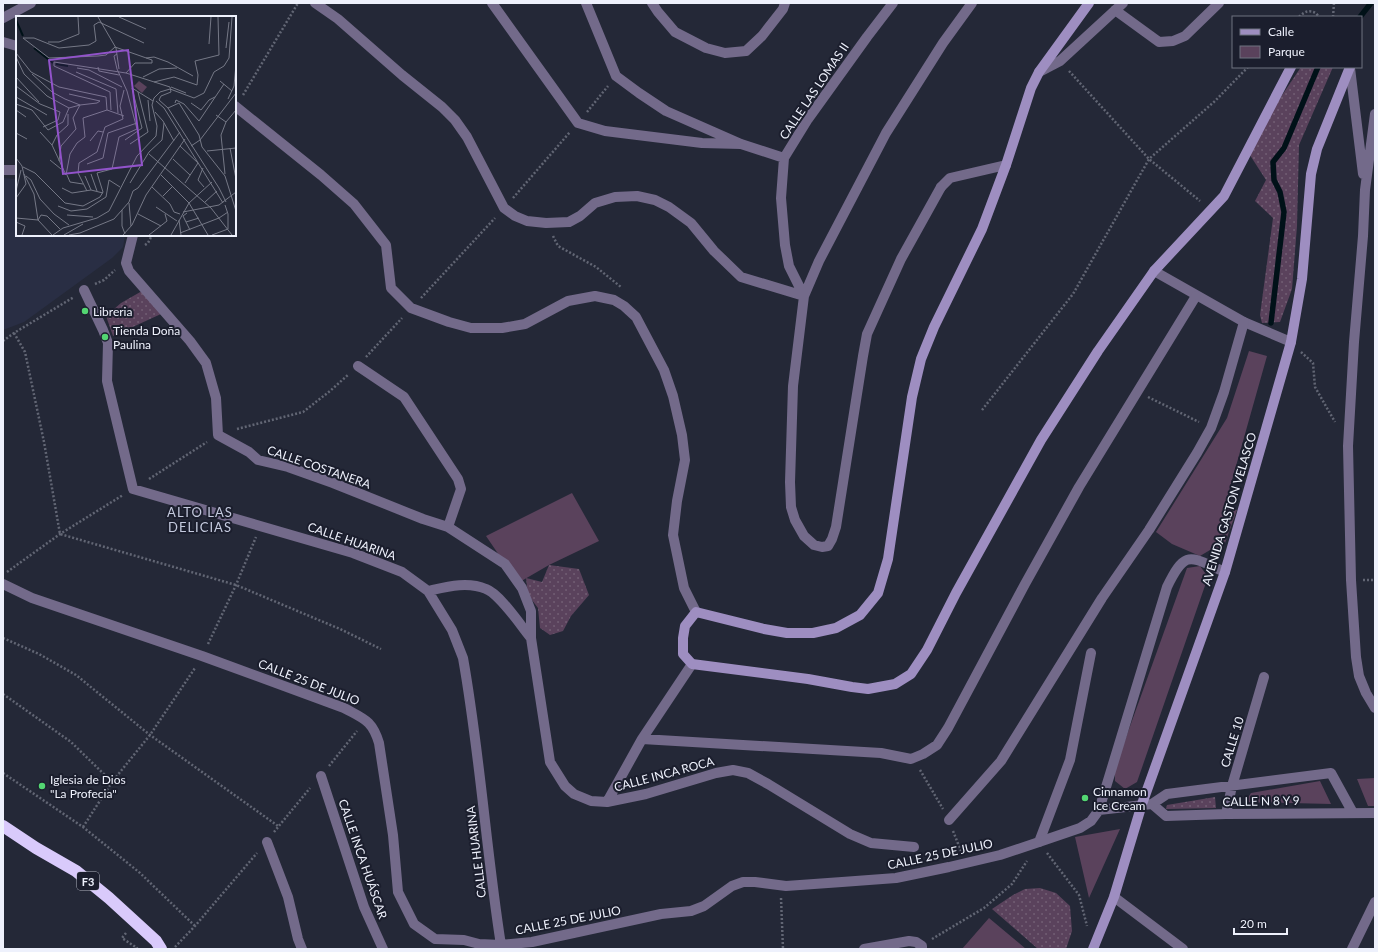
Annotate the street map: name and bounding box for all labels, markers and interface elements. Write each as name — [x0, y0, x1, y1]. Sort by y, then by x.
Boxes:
inset map — [16, 16, 236, 236]
legend — [1232, 16, 1362, 68]
text: Calle — [1268, 24, 1294, 39]
street label: CALLE LAS LOMAS II — [776, 40, 852, 142]
text: Parque — [1268, 44, 1305, 59]
place label: Libreria — [93, 304, 132, 319]
marker: Libreria — [80, 306, 90, 316]
place label: Tienda Doña Paulina — [113, 323, 180, 352]
marker: Tienda Doña Paulina — [100, 332, 110, 342]
street label: AVENIDA GASTON VELASCO — [1199, 430, 1260, 587]
street label: CALLE COSTANERA — [265, 442, 374, 492]
district label: ALTO LAS DELICIAS — [167, 504, 233, 535]
street label: CALLE HUARINA — [306, 519, 399, 563]
street label: CALLE 25 DE JULIO — [256, 656, 362, 708]
street label: CALLE 10 — [1217, 715, 1247, 769]
street label: CALLE INCA ROCA — [612, 753, 717, 795]
place label: Iglesia de Dios "La Profecia" — [50, 772, 126, 801]
marker: Iglesia de Dios "La Profecia" — [37, 781, 47, 791]
place label: Cinnamon Ice Cream — [1093, 784, 1147, 813]
marker: Cinnamon Ice Cream — [1080, 793, 1090, 803]
street label: CALLE N 8 Y 9 — [1222, 793, 1300, 809]
street label: CALLE INCA HUÁSCAR — [335, 797, 391, 921]
street label: CALLE HUARINA — [463, 804, 489, 899]
street label: CALLE 25 DE JULIO — [886, 835, 994, 872]
road number: F3 — [77, 872, 99, 890]
street label: CALLE 25 DE JULIO — [514, 902, 622, 938]
scale bar — [1234, 910, 1287, 936]
text: 20 m — [1240, 916, 1267, 931]

